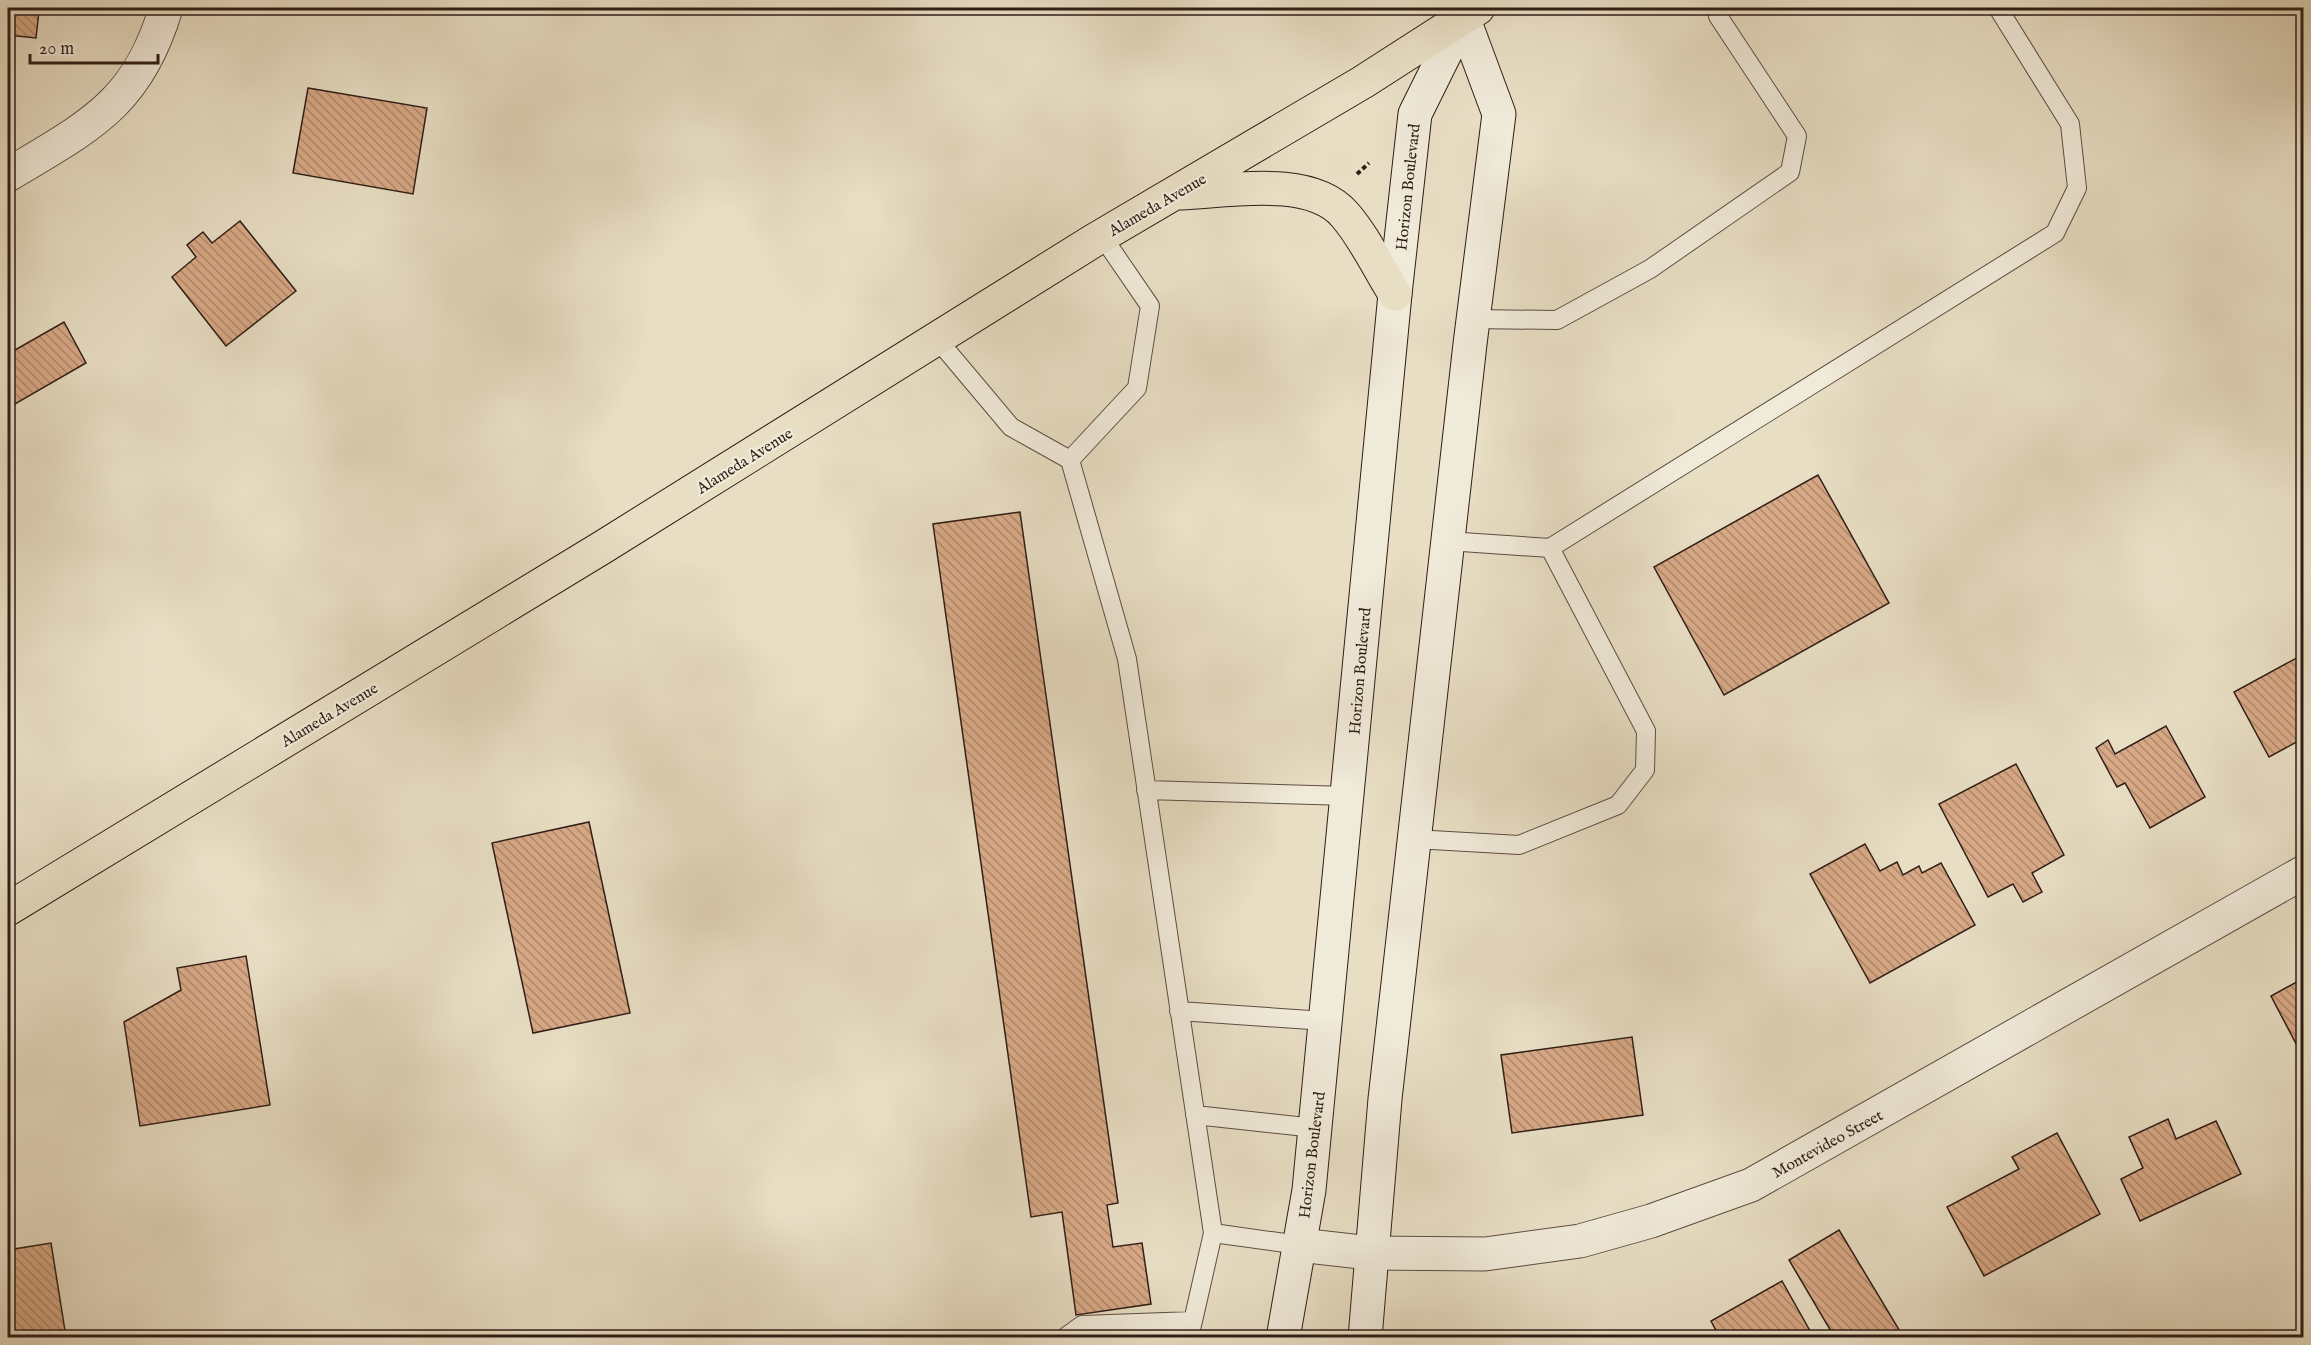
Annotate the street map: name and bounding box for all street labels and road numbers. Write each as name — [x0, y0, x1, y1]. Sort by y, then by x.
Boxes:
street label: Horizon Boulevard — [1392, 122, 1426, 252]
street label: Alameda Avenue — [1105, 170, 1210, 242]
street label: Alameda Avenue — [692, 424, 797, 500]
street label: Horizon Boulevard — [1345, 606, 1377, 736]
street label: Alameda Avenue — [277, 679, 382, 753]
street label: Horizon Boulevard — [1295, 1090, 1331, 1220]
street label: Montevideo Street — [1769, 1106, 1887, 1184]

